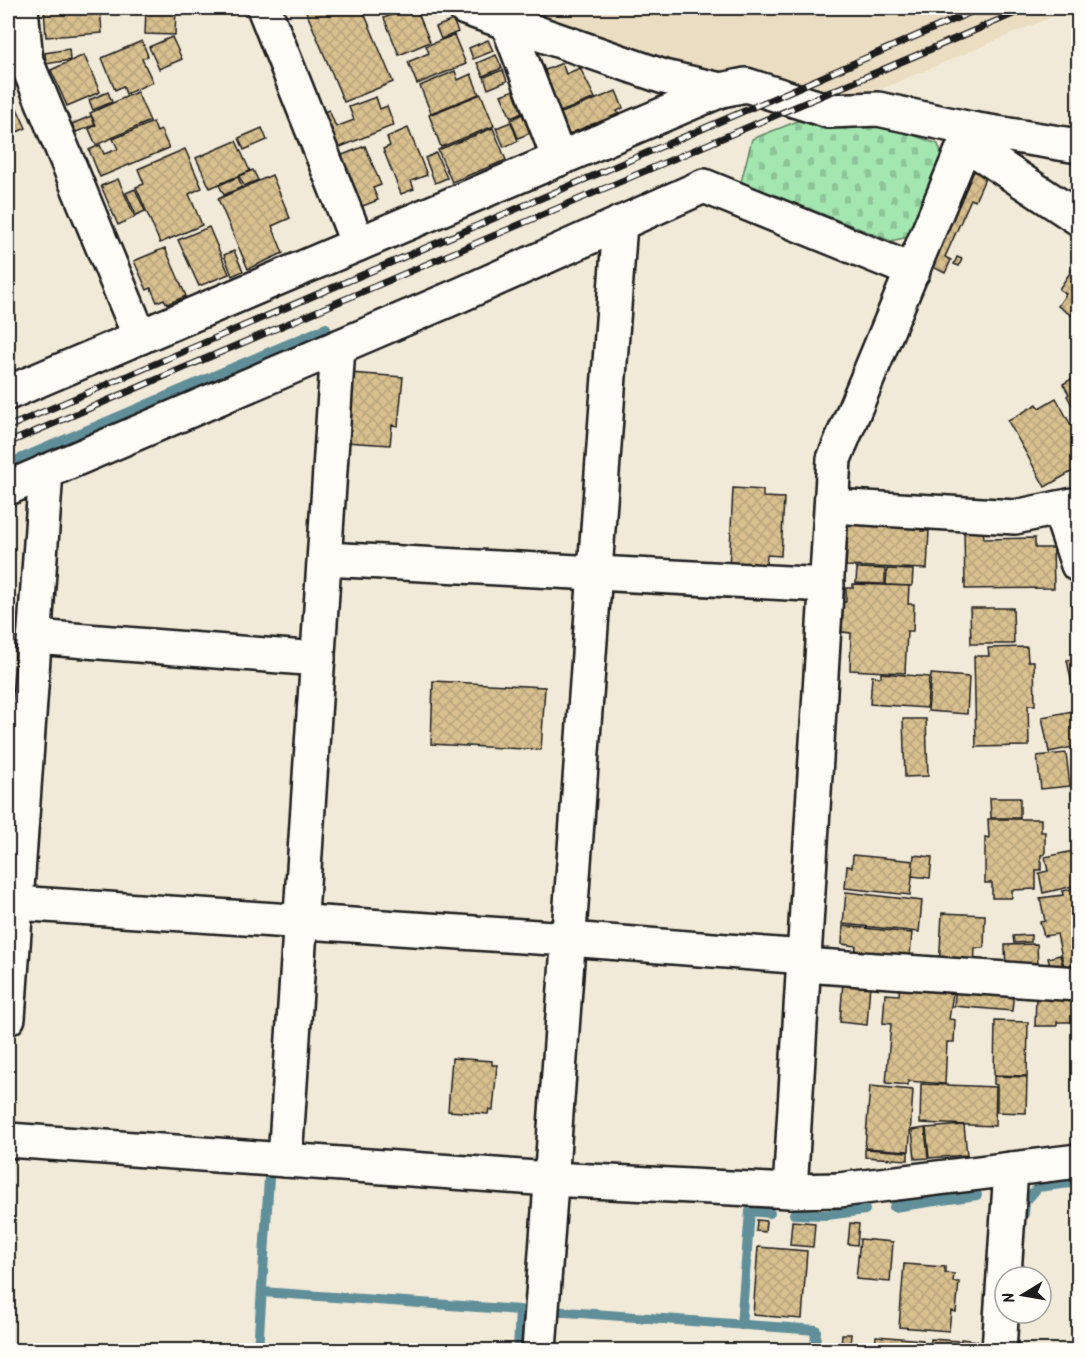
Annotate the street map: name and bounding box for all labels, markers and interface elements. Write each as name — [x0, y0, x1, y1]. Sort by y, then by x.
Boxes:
north arrow — [993, 1265, 1053, 1325]
text: N — [997, 1290, 1023, 1305]

